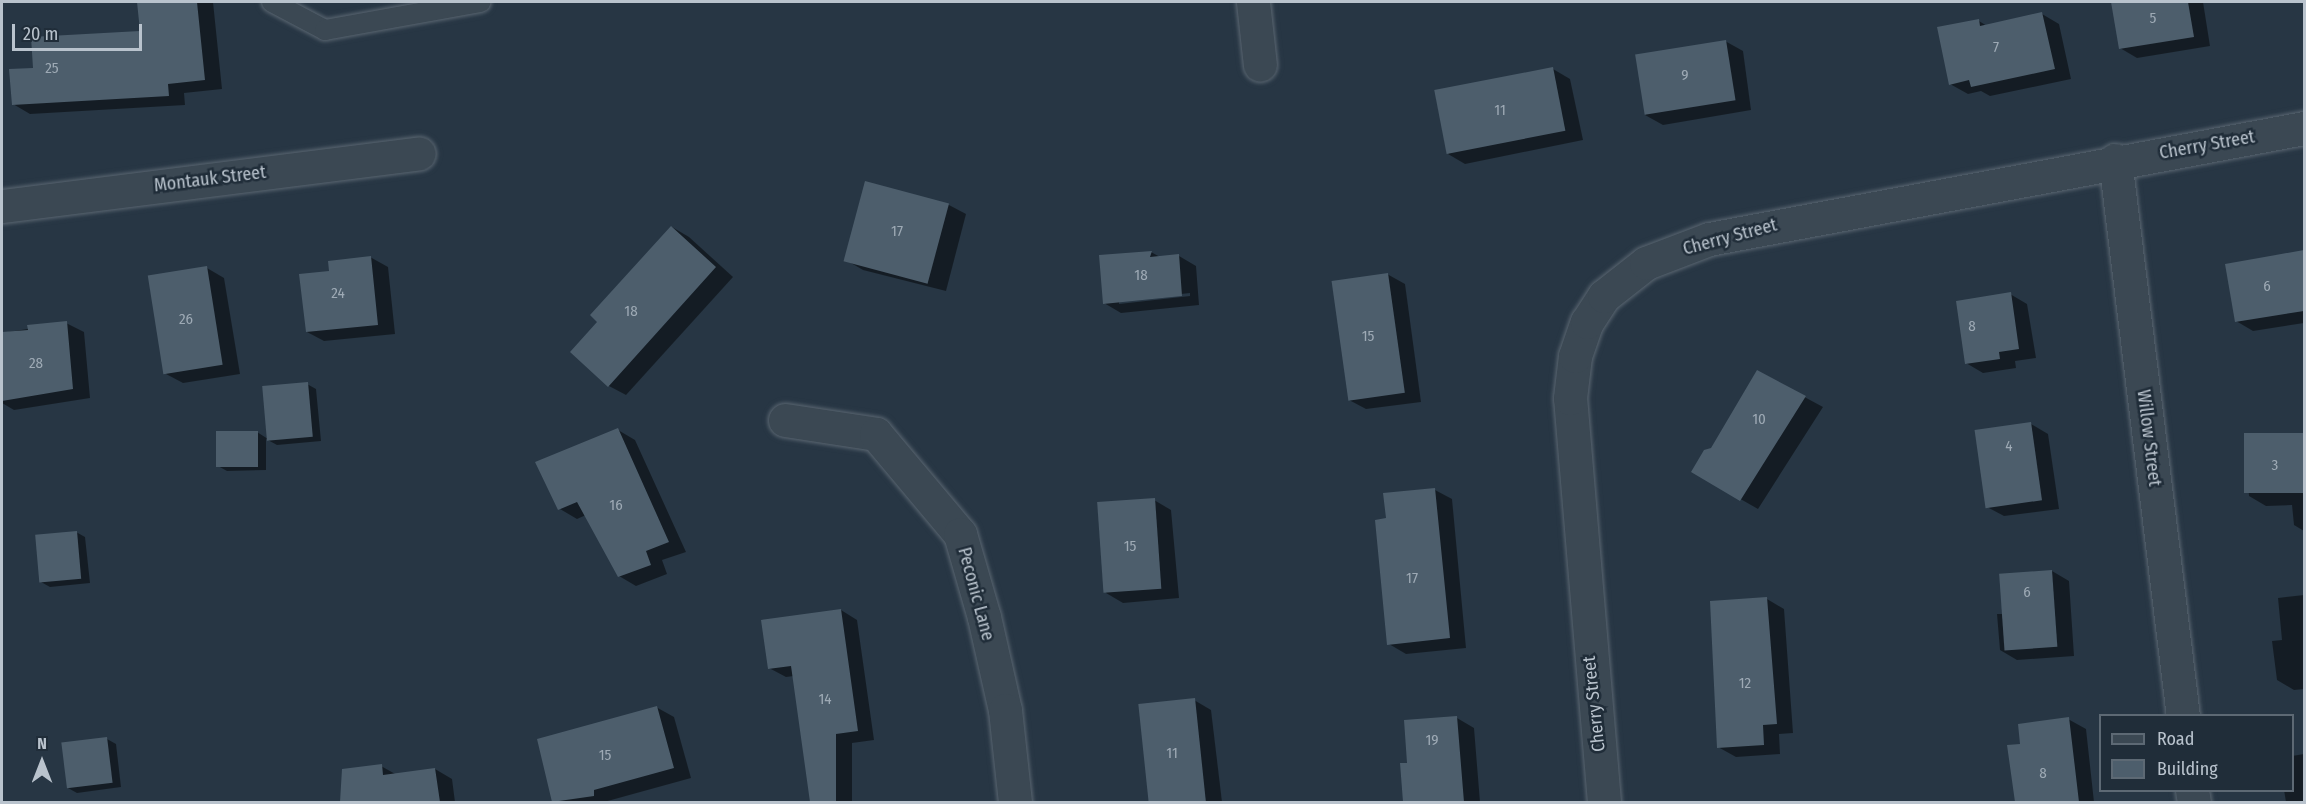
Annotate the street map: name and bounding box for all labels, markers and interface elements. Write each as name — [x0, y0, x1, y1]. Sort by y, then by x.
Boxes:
house number: 5 — [2150, 10, 2156, 28]
scale bar — [15, 12, 146, 50]
text: 20 m — [23, 23, 58, 45]
house number: 7 — [1993, 39, 1999, 57]
house number: 25 — [45, 60, 59, 78]
house number: 9 — [1681, 67, 1689, 85]
house number: 11 — [1494, 102, 1506, 120]
street label: Cherry Street — [2158, 126, 2256, 164]
street label: Montauk Street — [153, 161, 267, 197]
street label: Cherry Street — [1681, 214, 1779, 260]
house number: 17 — [891, 223, 903, 241]
house number: 18 — [1134, 267, 1148, 285]
house number: 6 — [2263, 278, 2271, 296]
house number: 24 — [331, 285, 345, 303]
house number: 18 — [624, 303, 638, 321]
house number: 26 — [179, 311, 193, 329]
house number: 8 — [1968, 318, 1976, 336]
house number: 15 — [1362, 328, 1374, 346]
house number: 28 — [29, 355, 43, 373]
street label: Willow Street — [2132, 388, 2166, 488]
house number: 10 — [1752, 411, 1766, 429]
house number: 4 — [2005, 438, 2013, 456]
house number: 3 — [2272, 457, 2278, 475]
house number: 16 — [609, 497, 623, 515]
house number: 15 — [1124, 538, 1136, 556]
street label: Peconic Lane — [953, 545, 999, 643]
house number: 17 — [1406, 570, 1418, 588]
house number: 6 — [2023, 584, 2031, 602]
street label: Cherry Street — [1578, 655, 1610, 753]
house number: 12 — [1739, 675, 1751, 693]
house number: 14 — [818, 691, 832, 709]
legend — [2099, 714, 2294, 792]
text: Road — [2157, 728, 2194, 750]
north arrow — [12, 732, 72, 792]
house number: 19 — [1425, 732, 1439, 750]
text: N — [37, 734, 47, 753]
house number: 11 — [1166, 745, 1178, 763]
house number: 15 — [599, 747, 611, 765]
text: Building — [2157, 758, 2218, 780]
house number: 8 — [2039, 765, 2047, 783]

